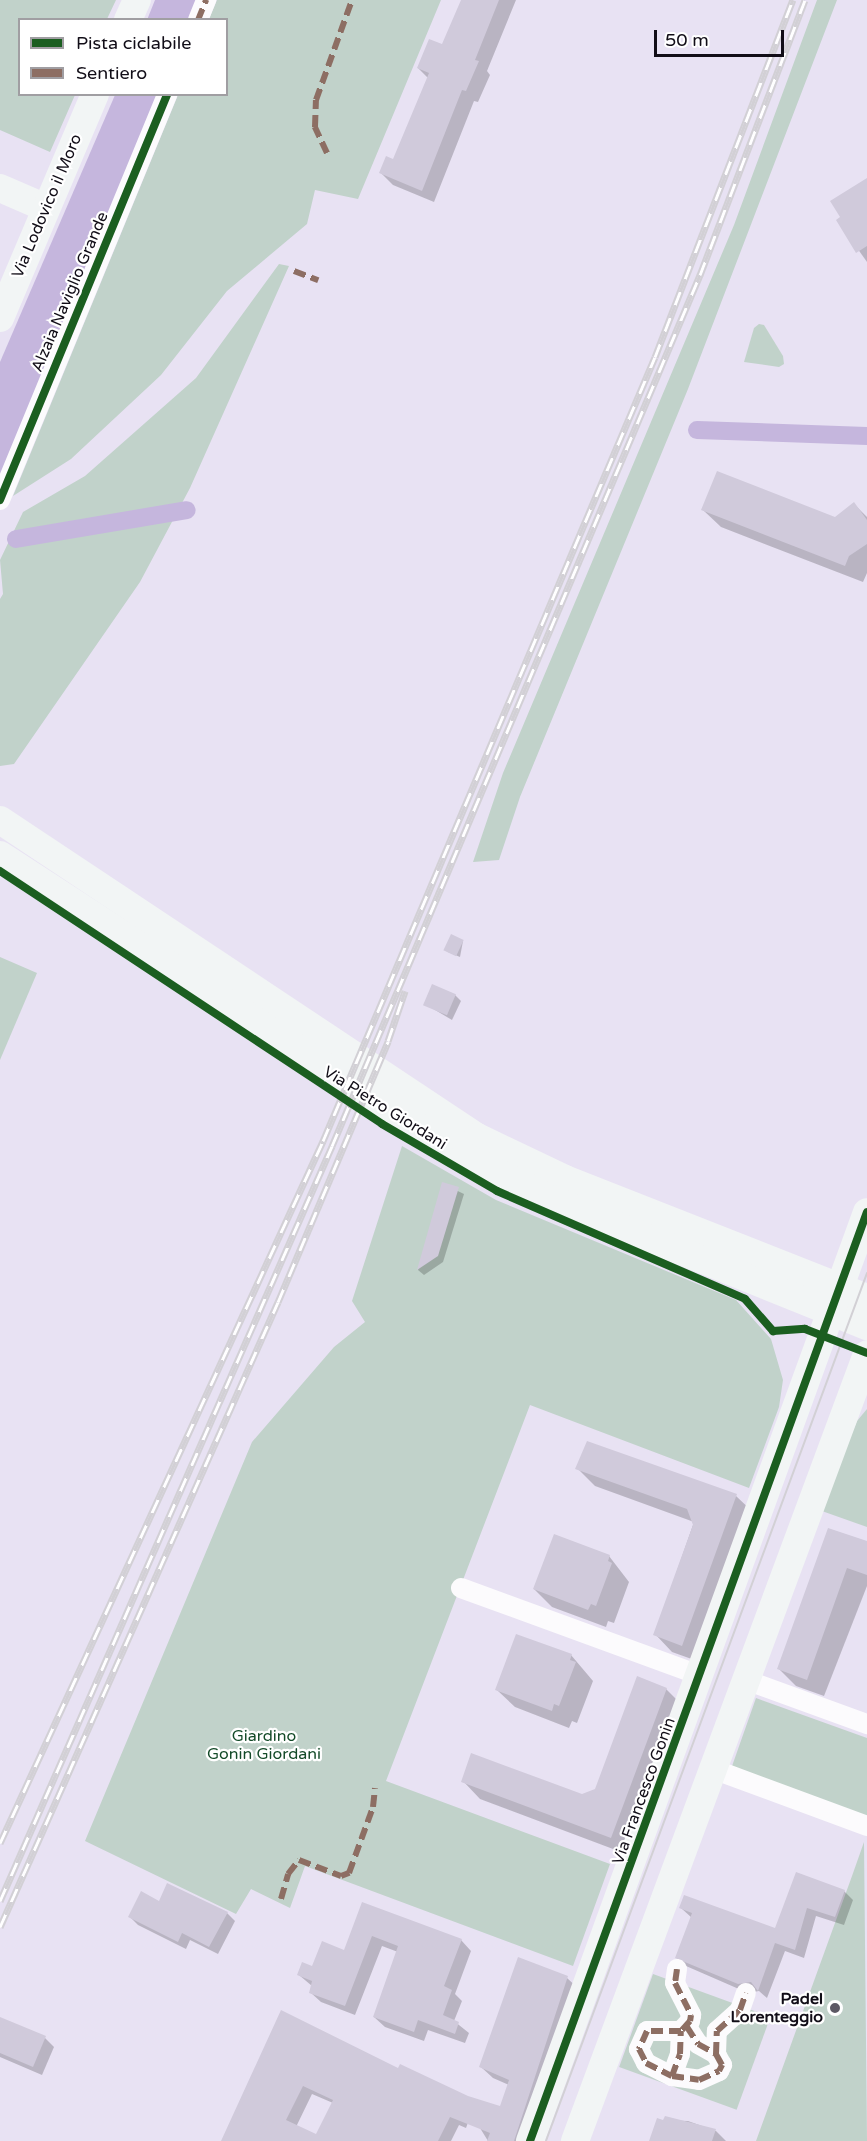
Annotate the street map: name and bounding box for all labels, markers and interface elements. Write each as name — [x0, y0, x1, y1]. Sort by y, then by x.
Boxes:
legend — [18, 18, 228, 96]
scale bar — [657, 18, 788, 56]
text: 50 m — [665, 29, 709, 51]
text: Pista ciclabile — [76, 32, 191, 54]
text: Sentiero — [76, 62, 147, 84]
street label: Via Lodovico il Moro — [8, 131, 86, 281]
street label: Alzaia Naviglio Grande — [28, 209, 112, 375]
street label: Via Pietro Giordani — [320, 1062, 450, 1154]
street label: Via Francesco Gonin — [608, 1715, 680, 1867]
park label: Giardino Gonin Giordani — [207, 1726, 321, 1764]
place label: Padel Lorenteggio — [731, 1989, 823, 2027]
marker: Padel Lorenteggio — [828, 2001, 842, 2015]

